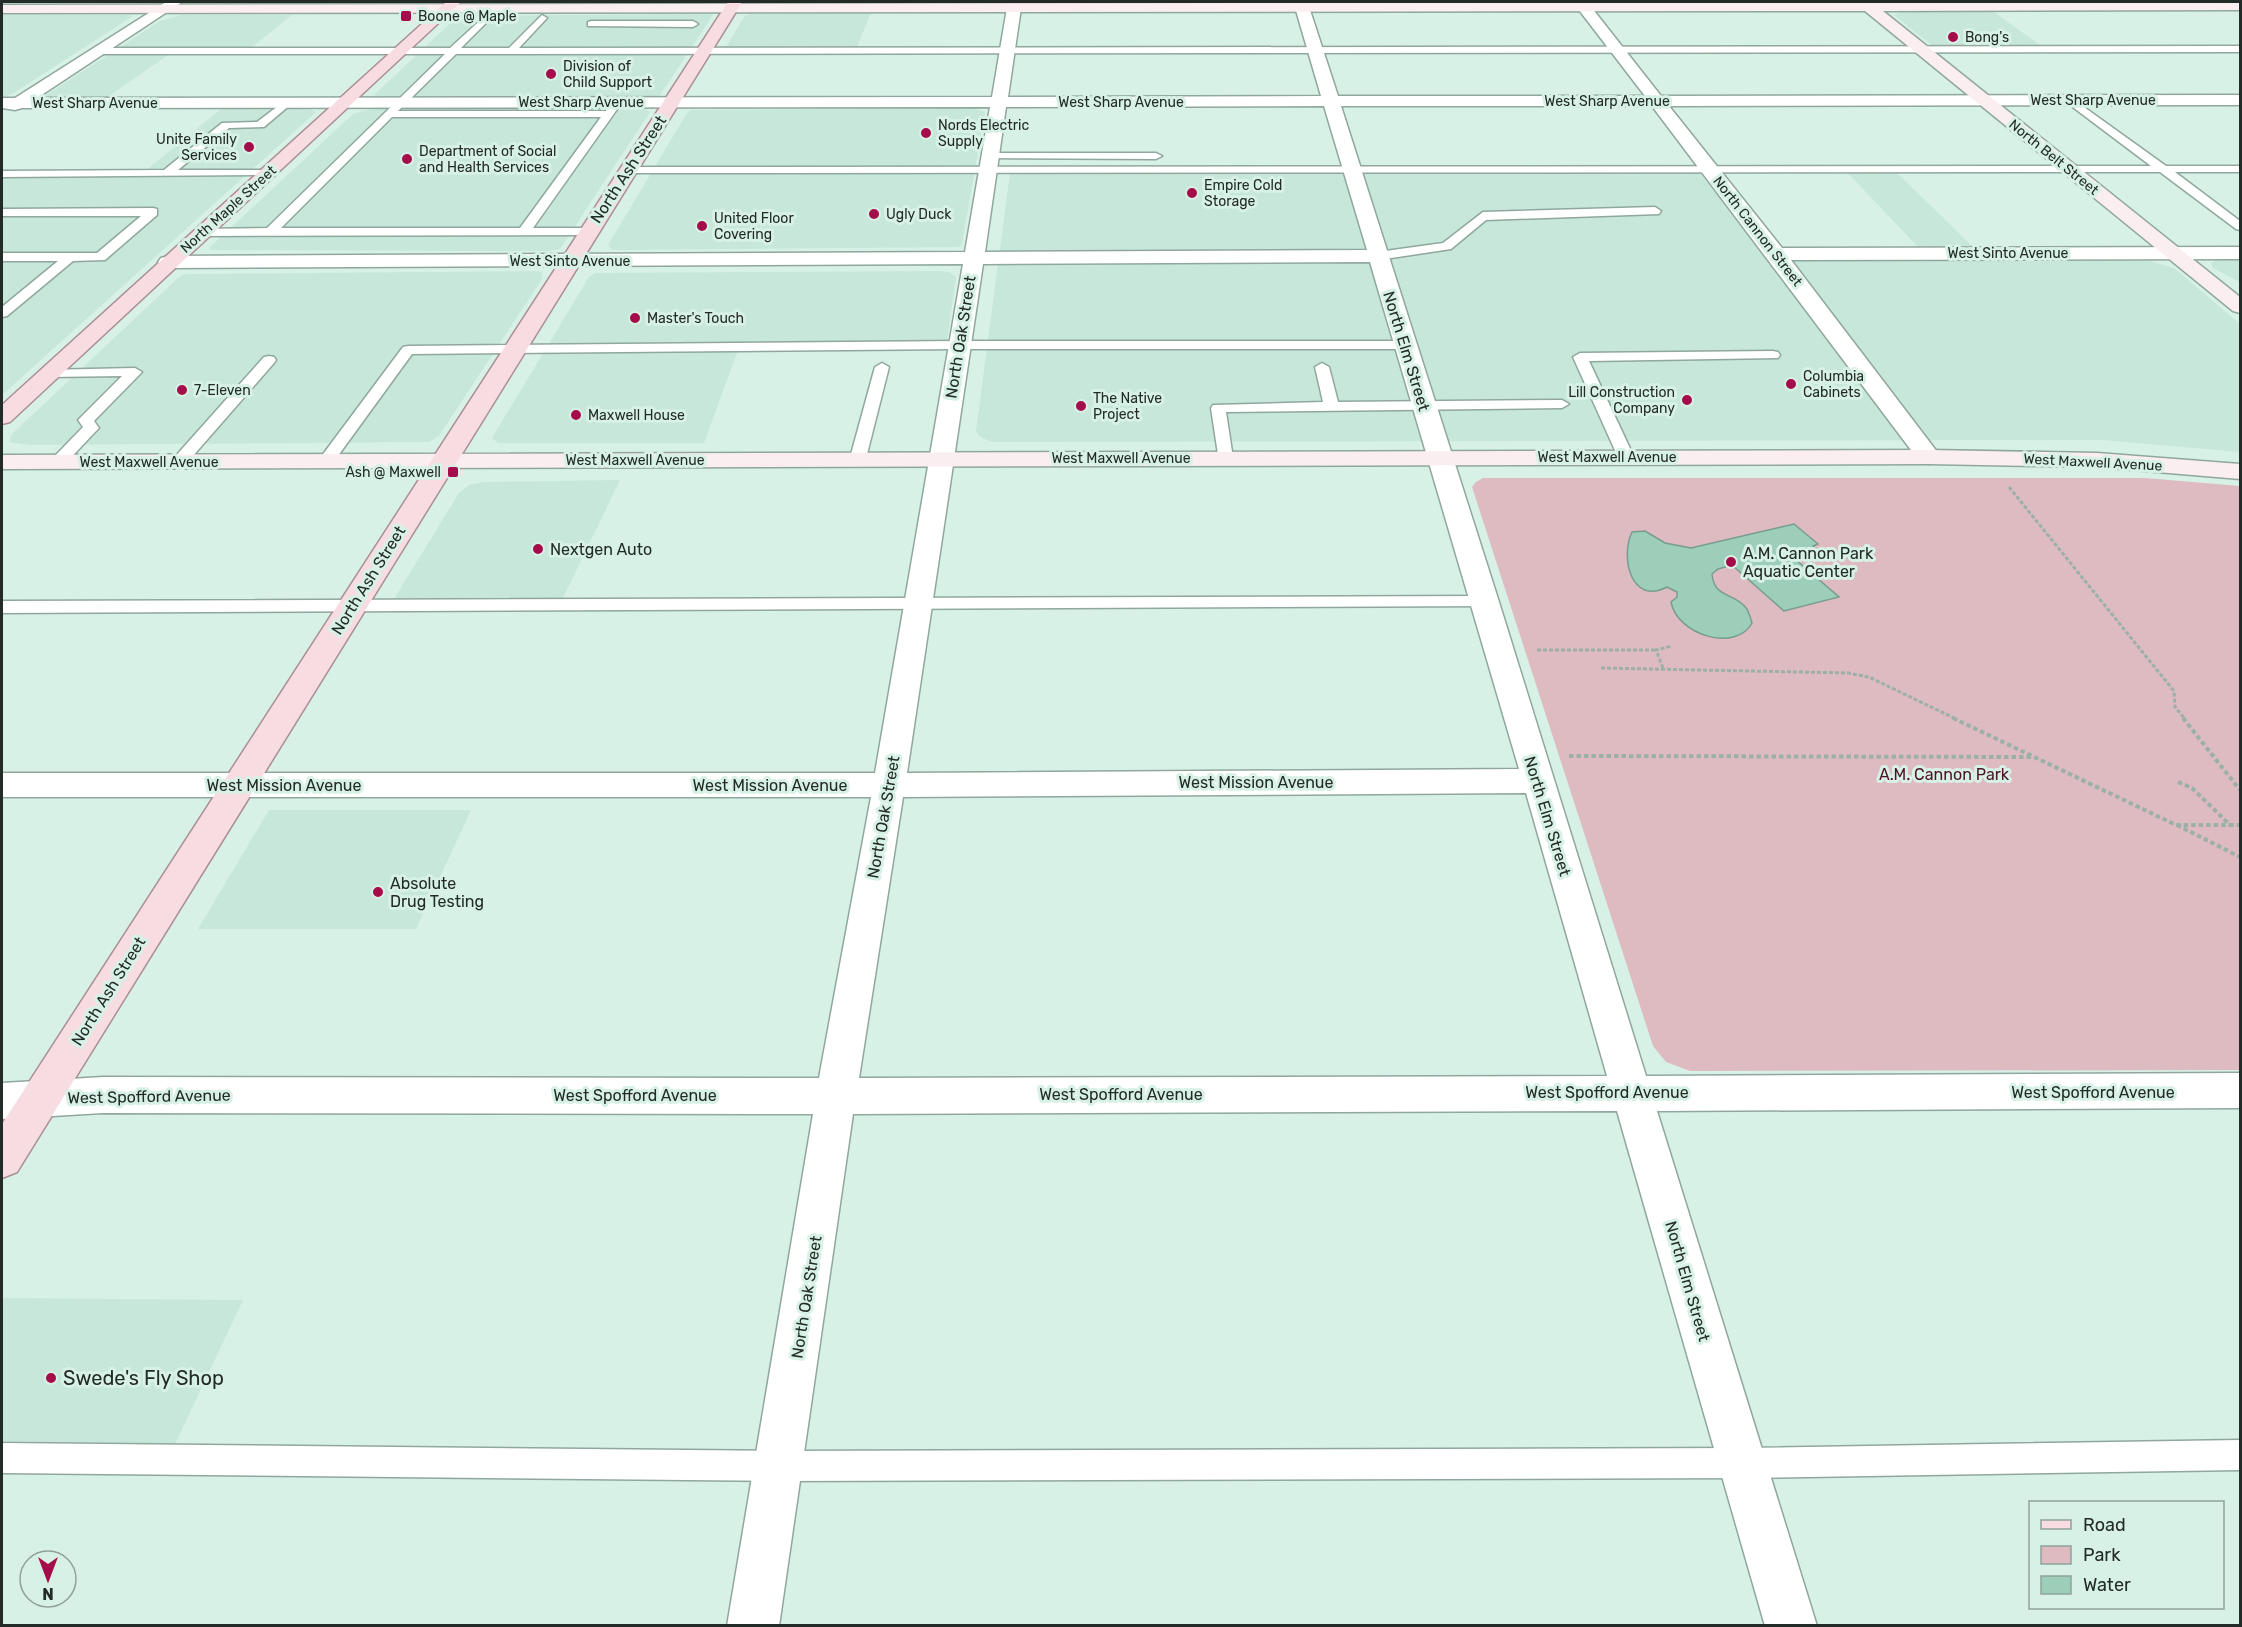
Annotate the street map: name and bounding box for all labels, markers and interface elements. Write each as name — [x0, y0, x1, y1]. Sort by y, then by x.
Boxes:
place label: Boone @ Maple — [418, 8, 517, 25]
marker: Boone @ Maple — [399, 9, 413, 23]
place label: Bong's — [1965, 29, 2009, 46]
marker: Bong's — [1946, 30, 1960, 44]
place label: Division of Child Support — [563, 58, 653, 91]
marker: Division of Child Support — [544, 67, 558, 81]
street label: West Sharp Avenue — [2030, 92, 2156, 109]
street label: West Sharp Avenue — [1544, 93, 1670, 110]
street label: West Sharp Avenue — [518, 94, 644, 111]
street label: West Sharp Avenue — [1058, 94, 1184, 111]
street label: West Sharp Avenue — [32, 95, 158, 112]
street label: North Ash Street — [586, 112, 670, 227]
street label: North Belt Street — [2005, 116, 2102, 199]
place label: Nords Electric Supply — [938, 117, 1029, 150]
marker: Nords Electric Supply — [919, 126, 933, 140]
place label: Unite Family Services — [156, 131, 237, 164]
marker: Unite Family Services — [242, 140, 256, 154]
place label: Department of Social and Health Services — [419, 143, 556, 176]
marker: Department of Social and Health Services — [400, 152, 414, 166]
street label: North Maple Street — [177, 162, 280, 257]
street label: North Cannon Street — [1709, 173, 1806, 290]
place label: Empire Cold Storage — [1204, 177, 1282, 210]
marker: Empire Cold Storage — [1185, 186, 1199, 200]
place label: Ugly Duck — [886, 206, 952, 223]
marker: Ugly Duck — [867, 207, 881, 221]
place label: United Floor Covering — [714, 210, 794, 243]
marker: United Floor Covering — [695, 219, 709, 233]
street label: West Sinto Avenue — [1948, 245, 2069, 262]
street label: West Sinto Avenue — [510, 253, 631, 270]
street label: North Oak Street — [941, 274, 980, 400]
street label: North Elm Street — [1379, 289, 1434, 413]
place label: Master's Touch — [647, 310, 744, 327]
marker: Master's Touch — [628, 311, 642, 325]
place label: Columbia Cabinets — [1803, 368, 1864, 401]
marker: Columbia Cabinets — [1784, 377, 1798, 391]
place label: 7-Eleven — [194, 382, 251, 399]
marker: 7-Eleven — [175, 383, 189, 397]
place label: Lill Construction Company — [1568, 384, 1675, 417]
place label: The Native Project — [1093, 390, 1162, 423]
marker: Lill Construction Company — [1680, 393, 1694, 407]
marker: The Native Project — [1074, 399, 1088, 413]
place label: Maxwell House — [588, 407, 685, 424]
marker: Maxwell House — [569, 408, 583, 422]
street label: West Maxwell Avenue — [1538, 449, 1677, 466]
street label: West Maxwell Avenue — [1052, 450, 1191, 467]
street label: West Maxwell Avenue — [2023, 450, 2163, 475]
street label: West Maxwell Avenue — [566, 452, 705, 469]
street label: West Maxwell Avenue — [80, 454, 219, 471]
place label: Ash @ Maxwell — [345, 464, 441, 481]
marker: Ash @ Maxwell — [446, 465, 460, 479]
street label: North Ash Street — [327, 522, 410, 638]
place label: Nextgen Auto — [550, 540, 652, 559]
marker: Nextgen Auto — [531, 542, 545, 556]
place label: A.M. Cannon Park Aquatic Center — [1743, 544, 1874, 581]
marker: A.M. Cannon Park Aquatic Center — [1724, 555, 1738, 569]
street label: North Oak Street — [863, 754, 904, 880]
street label: North Elm Street — [1520, 754, 1575, 878]
park label: A.M. Cannon Park — [1879, 765, 2010, 784]
street label: West Mission Avenue — [1179, 773, 1334, 792]
street label: West Mission Avenue — [207, 776, 362, 795]
street label: West Mission Avenue — [693, 776, 848, 795]
place label: Absolute Drug Testing — [390, 874, 484, 911]
marker: Absolute Drug Testing — [371, 885, 385, 899]
street label: North Ash Street — [67, 933, 150, 1049]
street label: West Spofford Avenue — [1525, 1083, 1689, 1102]
street label: West Spofford Avenue — [2011, 1083, 2175, 1102]
street label: West Spofford Avenue — [1039, 1085, 1203, 1104]
street label: West Spofford Avenue — [67, 1086, 231, 1107]
street label: West Spofford Avenue — [553, 1086, 717, 1105]
street label: North Elm Street — [1661, 1219, 1714, 1343]
street label: North Oak Street — [787, 1234, 826, 1360]
place label: Swede's Fly Shop — [63, 1366, 224, 1390]
marker: Swede's Fly Shop — [44, 1371, 58, 1385]
legend — [2029, 1501, 2224, 1609]
text: Road — [2083, 1514, 2126, 1536]
text: Park — [2083, 1544, 2121, 1566]
north arrow — [18, 1549, 78, 1609]
text: Water — [2083, 1574, 2131, 1596]
text: N — [42, 1584, 54, 1603]

